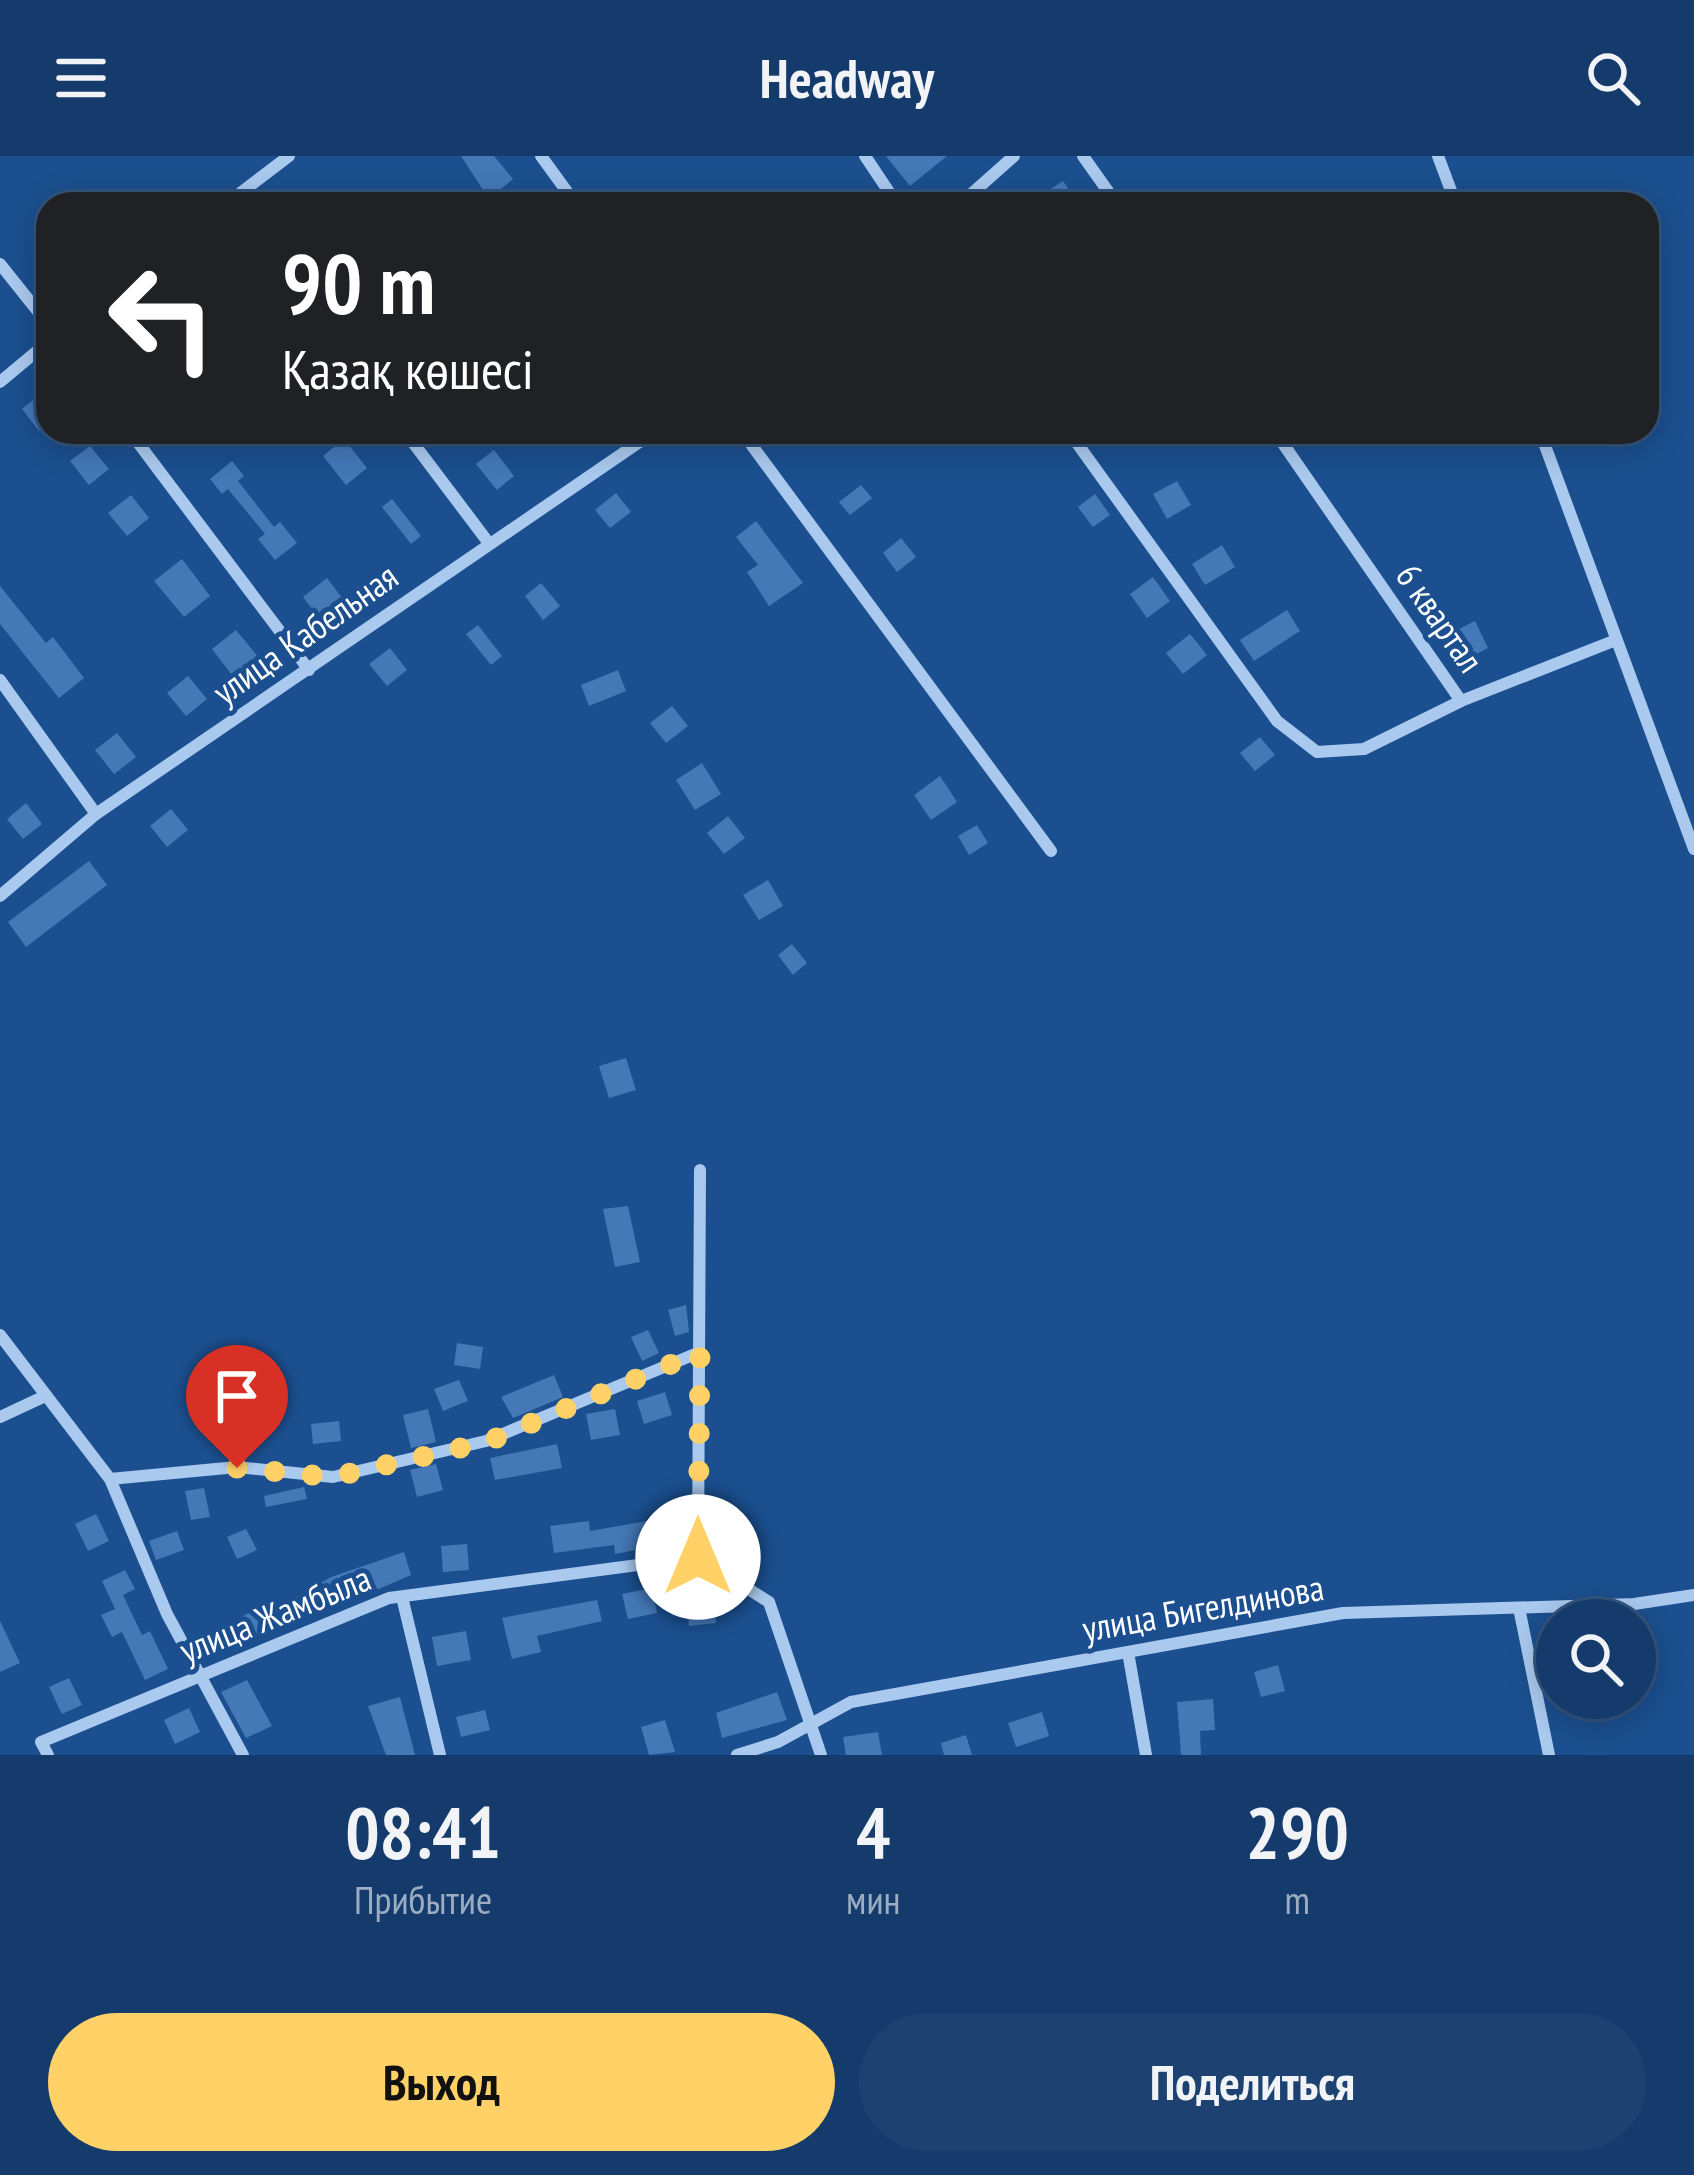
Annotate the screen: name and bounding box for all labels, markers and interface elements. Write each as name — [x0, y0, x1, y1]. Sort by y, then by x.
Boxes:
text: Headway — [760, 43, 934, 113]
icon: menu — [48, 45, 114, 111]
icon: search — [1580, 45, 1646, 111]
text: 90 m — [282, 228, 435, 337]
icon: left — [84, 240, 240, 396]
text: Қазақ көшесі — [282, 334, 534, 404]
street label: улица Кабельная — [203, 552, 407, 715]
street label: 6 квартал — [1386, 554, 1495, 681]
pin — [186, 1345, 288, 1468]
icon: arrive — [204, 1363, 270, 1429]
position arrow — [635, 1494, 761, 1620]
street label: улица Жамбыла — [172, 1554, 377, 1673]
street label: улица Бигелдинова — [1079, 1563, 1327, 1652]
map controls — [1536, 1599, 1656, 1719]
button: search — [1536, 1599, 1656, 1719]
text: 08:41 — [345, 1785, 501, 1878]
text: 4 — [856, 1785, 890, 1878]
text: 290 — [1246, 1785, 1349, 1878]
text: Прибытие — [354, 1874, 492, 1925]
text: мин — [846, 1874, 900, 1925]
text: m — [1285, 1874, 1310, 1925]
button: Выход — [48, 2013, 835, 2151]
button: Поделиться — [859, 2013, 1646, 2151]

